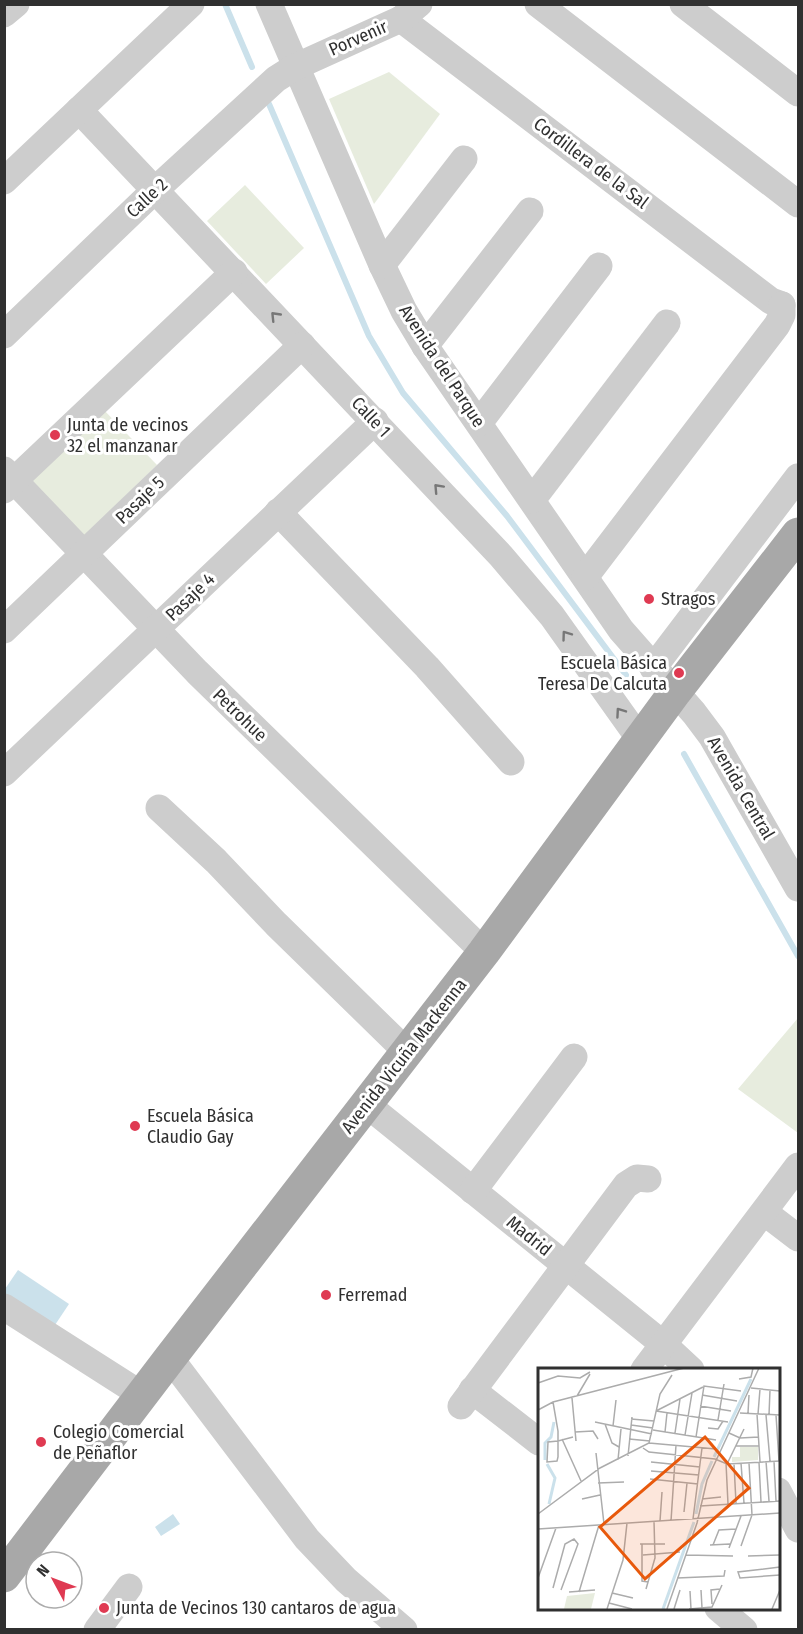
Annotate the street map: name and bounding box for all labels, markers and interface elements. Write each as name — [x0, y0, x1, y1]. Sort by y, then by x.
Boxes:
street label: Porvenir — [325, 15, 391, 61]
street label: Cordillera de la Sal — [529, 113, 653, 213]
street label: Calle 2 — [122, 174, 172, 222]
street label: Avenida del Parque — [394, 301, 490, 431]
one-way arrow — [272, 313, 283, 324]
street label: Calle 1 — [347, 392, 395, 442]
place label: Junta de vecinos 32 el manzanar — [67, 414, 188, 457]
marker: Junta de vecinos 32 el manzanar — [48, 428, 62, 442]
street label: Pasaje 5 — [111, 471, 169, 529]
one-way arrow — [434, 485, 445, 495]
street label: Pasaje 4 — [161, 568, 219, 626]
place label: Stragos — [661, 588, 716, 610]
marker: Stragos — [642, 592, 656, 606]
one-way arrow — [562, 631, 573, 642]
place label: Escuela Básica Teresa De Calcuta — [538, 652, 667, 695]
marker: Escuela Básica Teresa De Calcuta — [672, 666, 686, 680]
street label: Petrohue — [208, 684, 272, 746]
one-way arrow — [616, 708, 627, 719]
street label: Avenida Central — [703, 733, 779, 844]
street label: Avenida Vicuña Mackenna — [337, 974, 471, 1138]
place label: Escuela Básica Claudio Gay — [147, 1105, 254, 1148]
marker: Escuela Básica Claudio Gay — [128, 1119, 142, 1133]
street label: Madrid — [502, 1211, 556, 1261]
place label: Ferremad — [338, 1284, 407, 1306]
marker: Ferremad — [319, 1288, 333, 1302]
inset map — [538, 1368, 779, 1610]
place label: Colegio Comercial de Peñaflor — [53, 1421, 184, 1464]
marker: Colegio Comercial de Peñaflor — [34, 1435, 48, 1449]
north arrow — [24, 1550, 84, 1610]
text: N — [33, 1561, 53, 1580]
place label: Junta de Vecinos 130 cantaros de agua — [116, 1597, 397, 1619]
marker: Junta de Vecinos 130 cantaros de agua — [97, 1601, 111, 1615]

